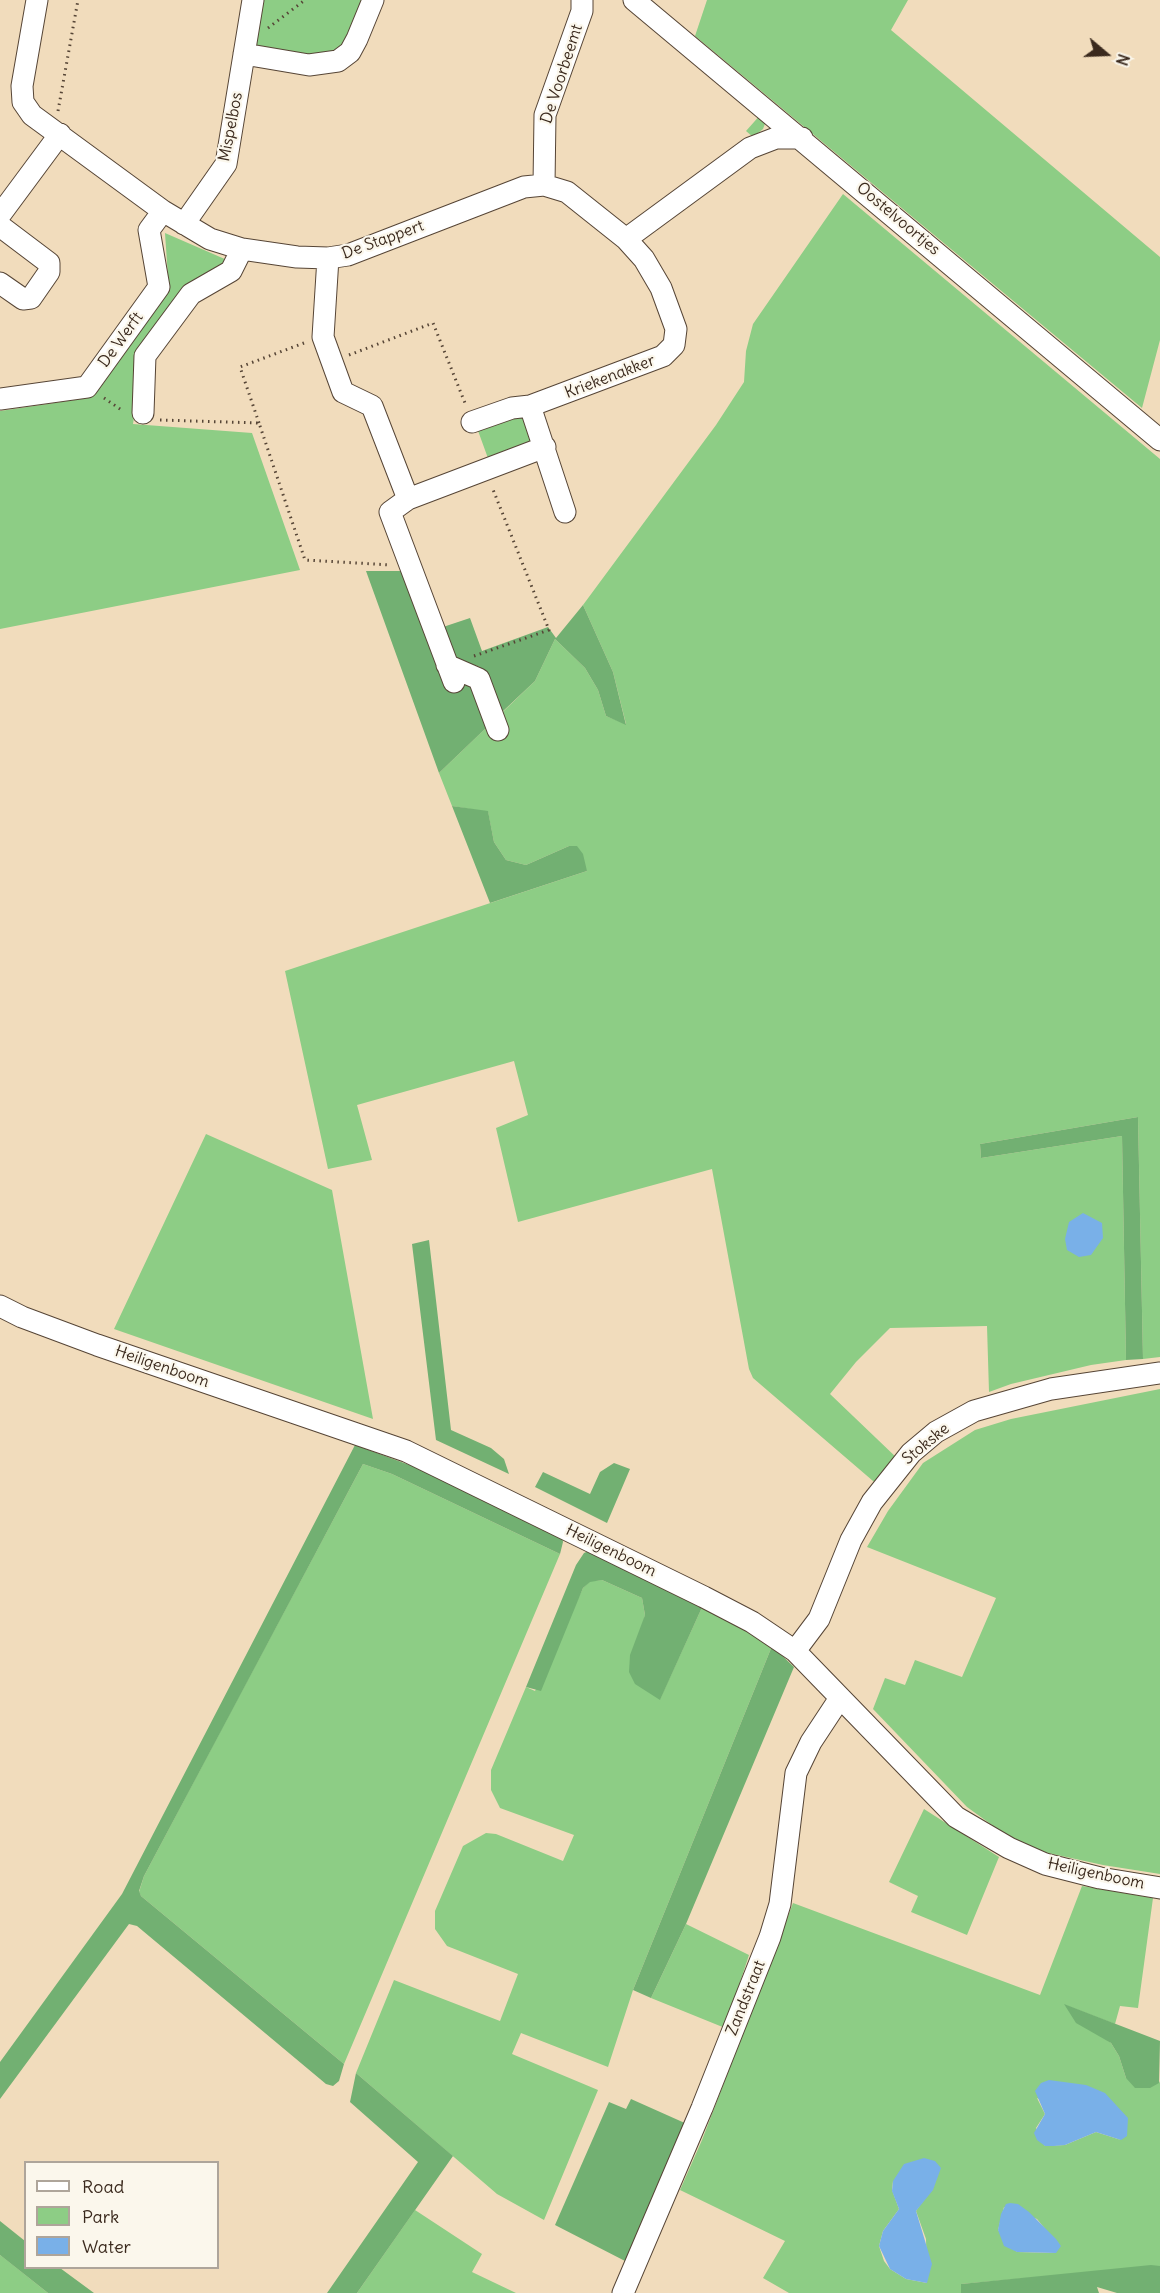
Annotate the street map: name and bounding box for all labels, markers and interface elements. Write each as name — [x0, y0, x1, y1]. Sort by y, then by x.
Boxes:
street label: De Voorbeemt — [537, 22, 587, 126]
north arrow — [1076, 24, 1136, 84]
text: N — [1112, 51, 1134, 68]
street label: Mispelbos — [215, 91, 247, 163]
street label: Oostelvoortjes — [852, 178, 944, 260]
street label: De Stappert — [339, 216, 427, 264]
street label: De Werft — [95, 309, 147, 371]
street label: Kriekenakker — [562, 351, 658, 403]
street label: Heiligenboom — [112, 1342, 212, 1392]
street label: Stokske — [899, 1419, 953, 1469]
street label: Heiligenboom — [563, 1521, 659, 1581]
street label: Heiligenboom — [1046, 1854, 1146, 1894]
street label: Zandstraat — [722, 1958, 770, 2038]
legend — [24, 2161, 219, 2269]
text: Road — [82, 2175, 124, 2198]
text: Park — [82, 2205, 119, 2228]
text: Water — [82, 2235, 131, 2258]

